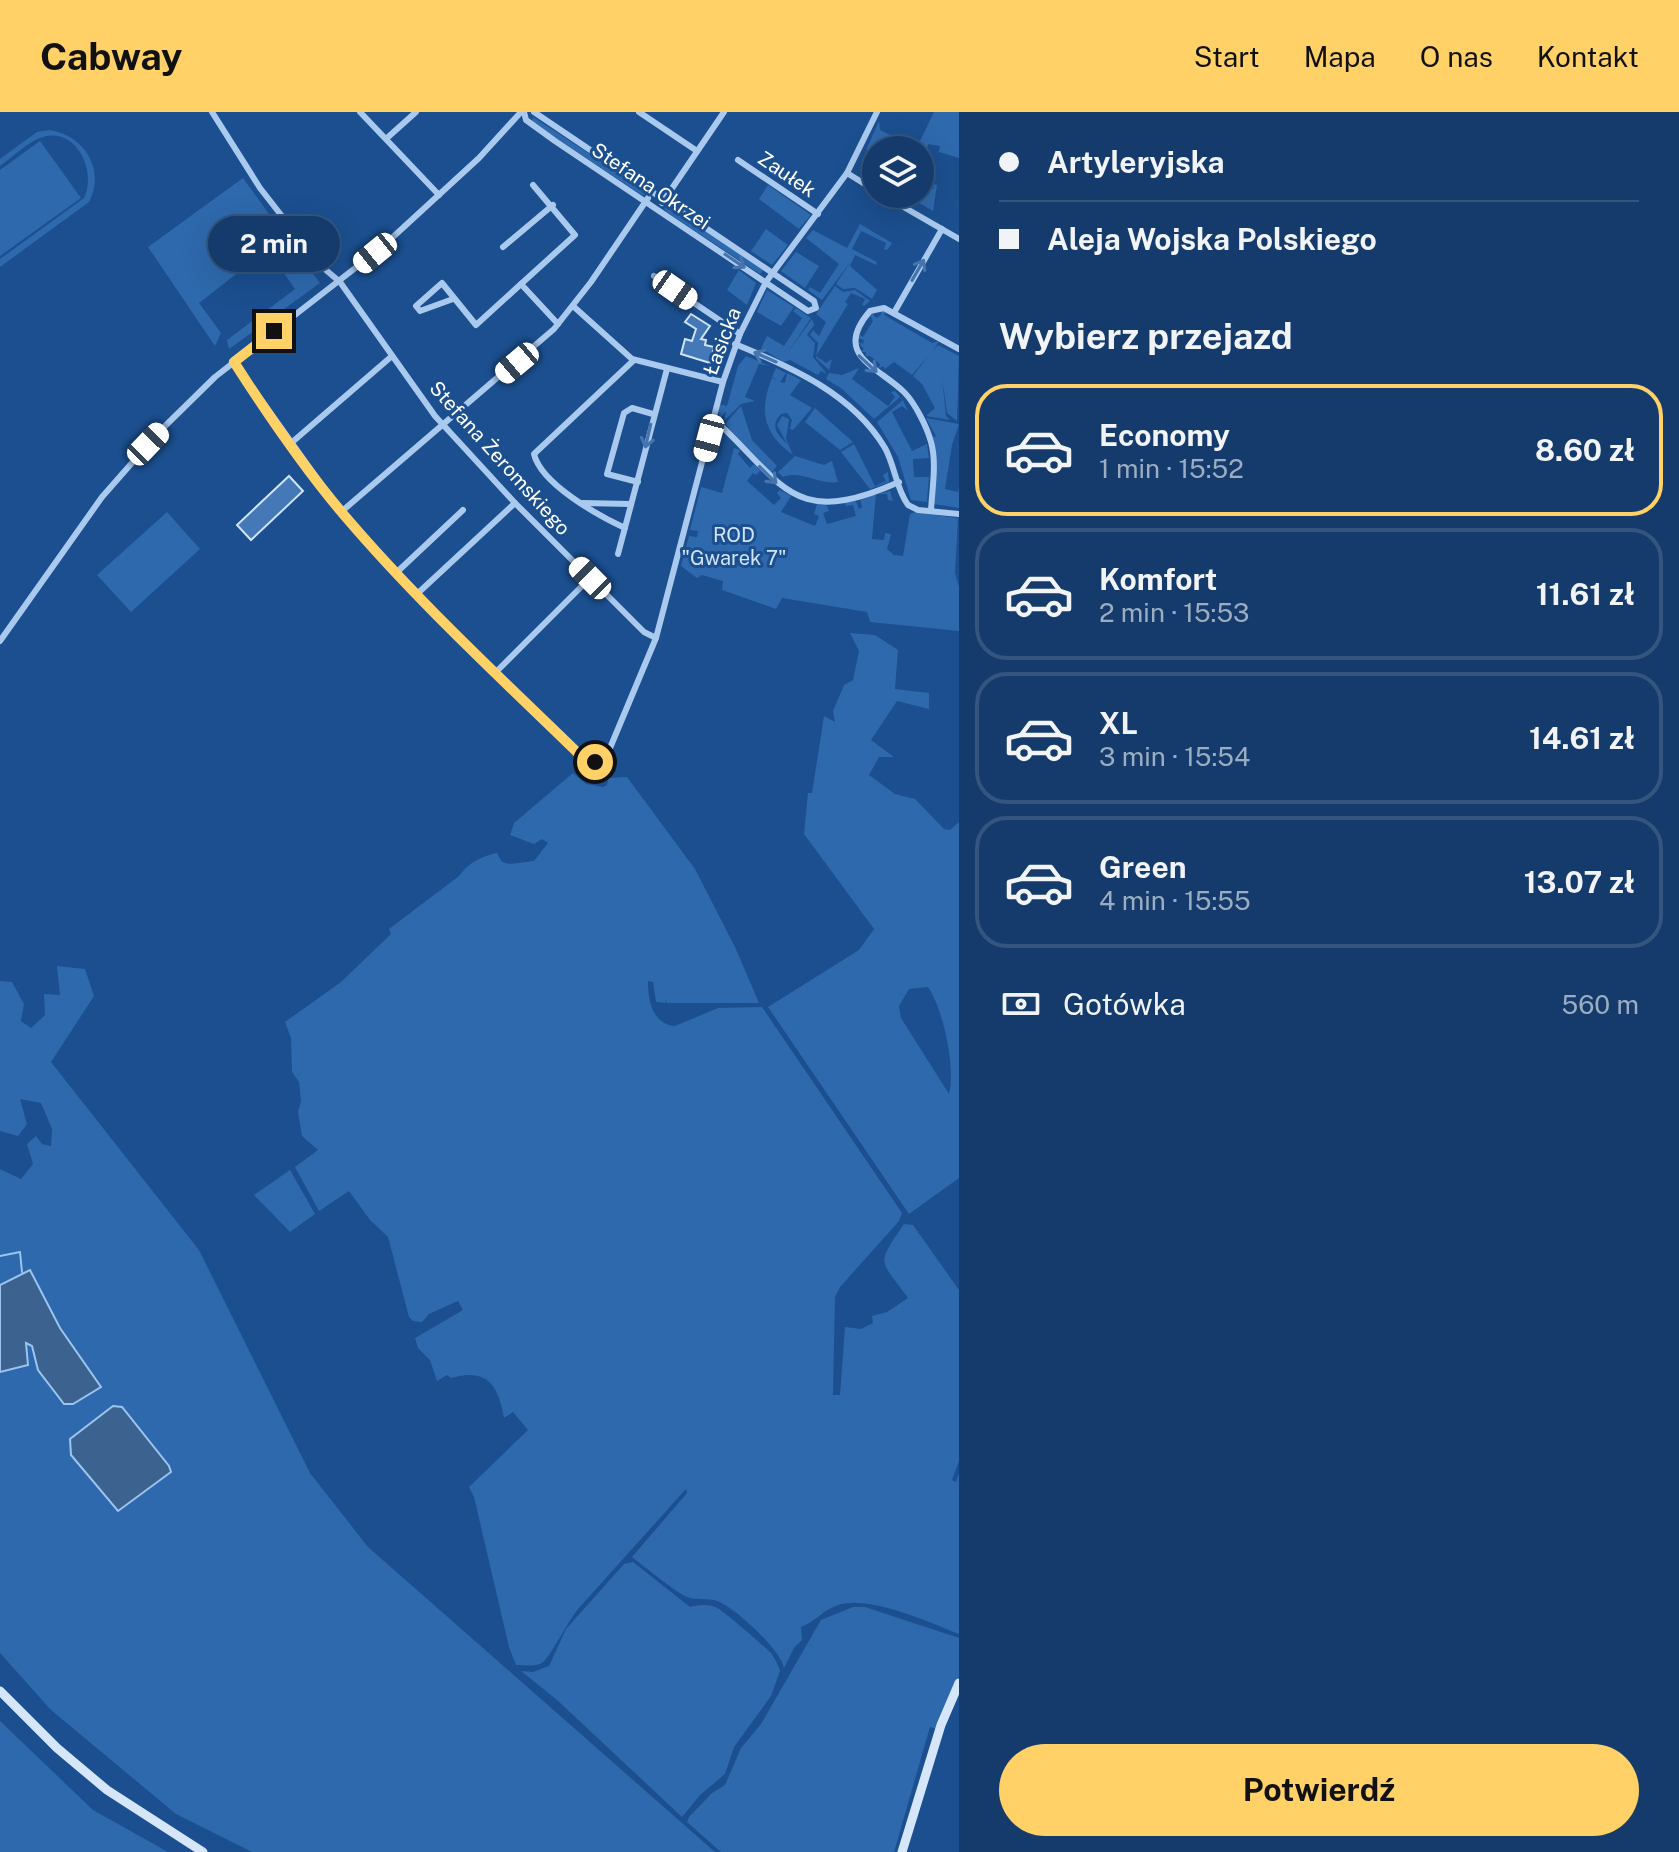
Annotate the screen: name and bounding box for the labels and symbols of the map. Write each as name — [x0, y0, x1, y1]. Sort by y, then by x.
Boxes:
street label: Stefana Okrzei — [587, 138, 715, 234]
street label: Zaułek — [753, 146, 821, 202]
callout: 2 min — [208, 215, 340, 271]
car — [349, 229, 401, 277]
one-way arrow — [724, 253, 746, 269]
one-way arrow — [910, 259, 926, 282]
car — [648, 266, 702, 314]
street label: Łasicka — [698, 304, 746, 378]
route end — [256, 313, 292, 349]
car — [491, 338, 543, 388]
one-way arrow — [753, 349, 777, 364]
one-way arrow — [858, 354, 878, 372]
street label: Stefana Żeromskiego — [425, 376, 575, 540]
car — [691, 412, 727, 464]
car — [123, 418, 173, 470]
one-way arrow — [640, 423, 655, 449]
one-way arrow — [758, 465, 777, 484]
park label: ROD "Gwarek 7" — [681, 523, 787, 570]
car — [565, 553, 615, 603]
route start — [577, 744, 613, 780]

